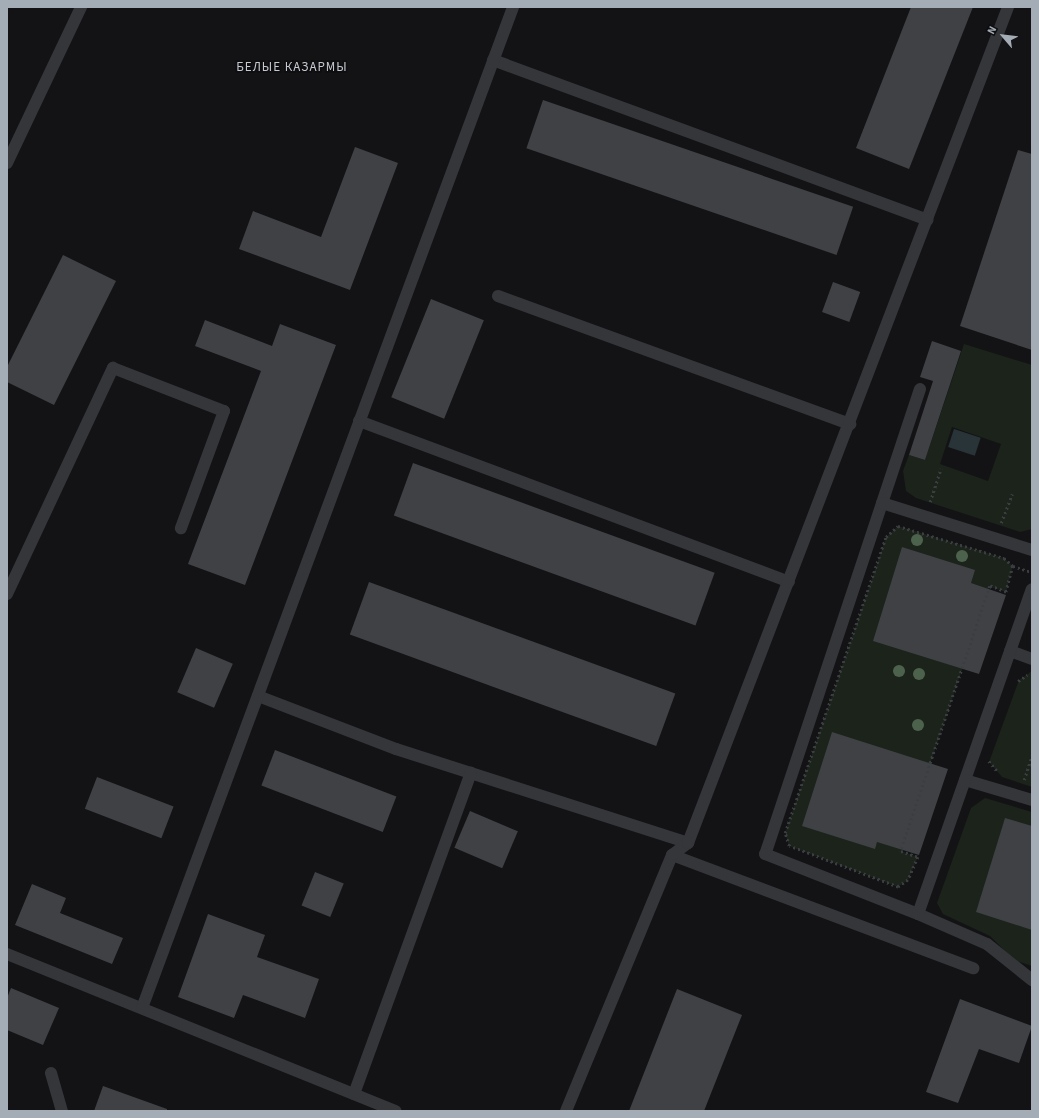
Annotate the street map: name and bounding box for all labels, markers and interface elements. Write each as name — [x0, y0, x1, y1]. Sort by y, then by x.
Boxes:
north arrow — [983, 16, 1023, 56]
text: N — [984, 23, 1000, 37]
district label: БЕЛЫЕ КАЗАРМЫ — [236, 59, 348, 75]

